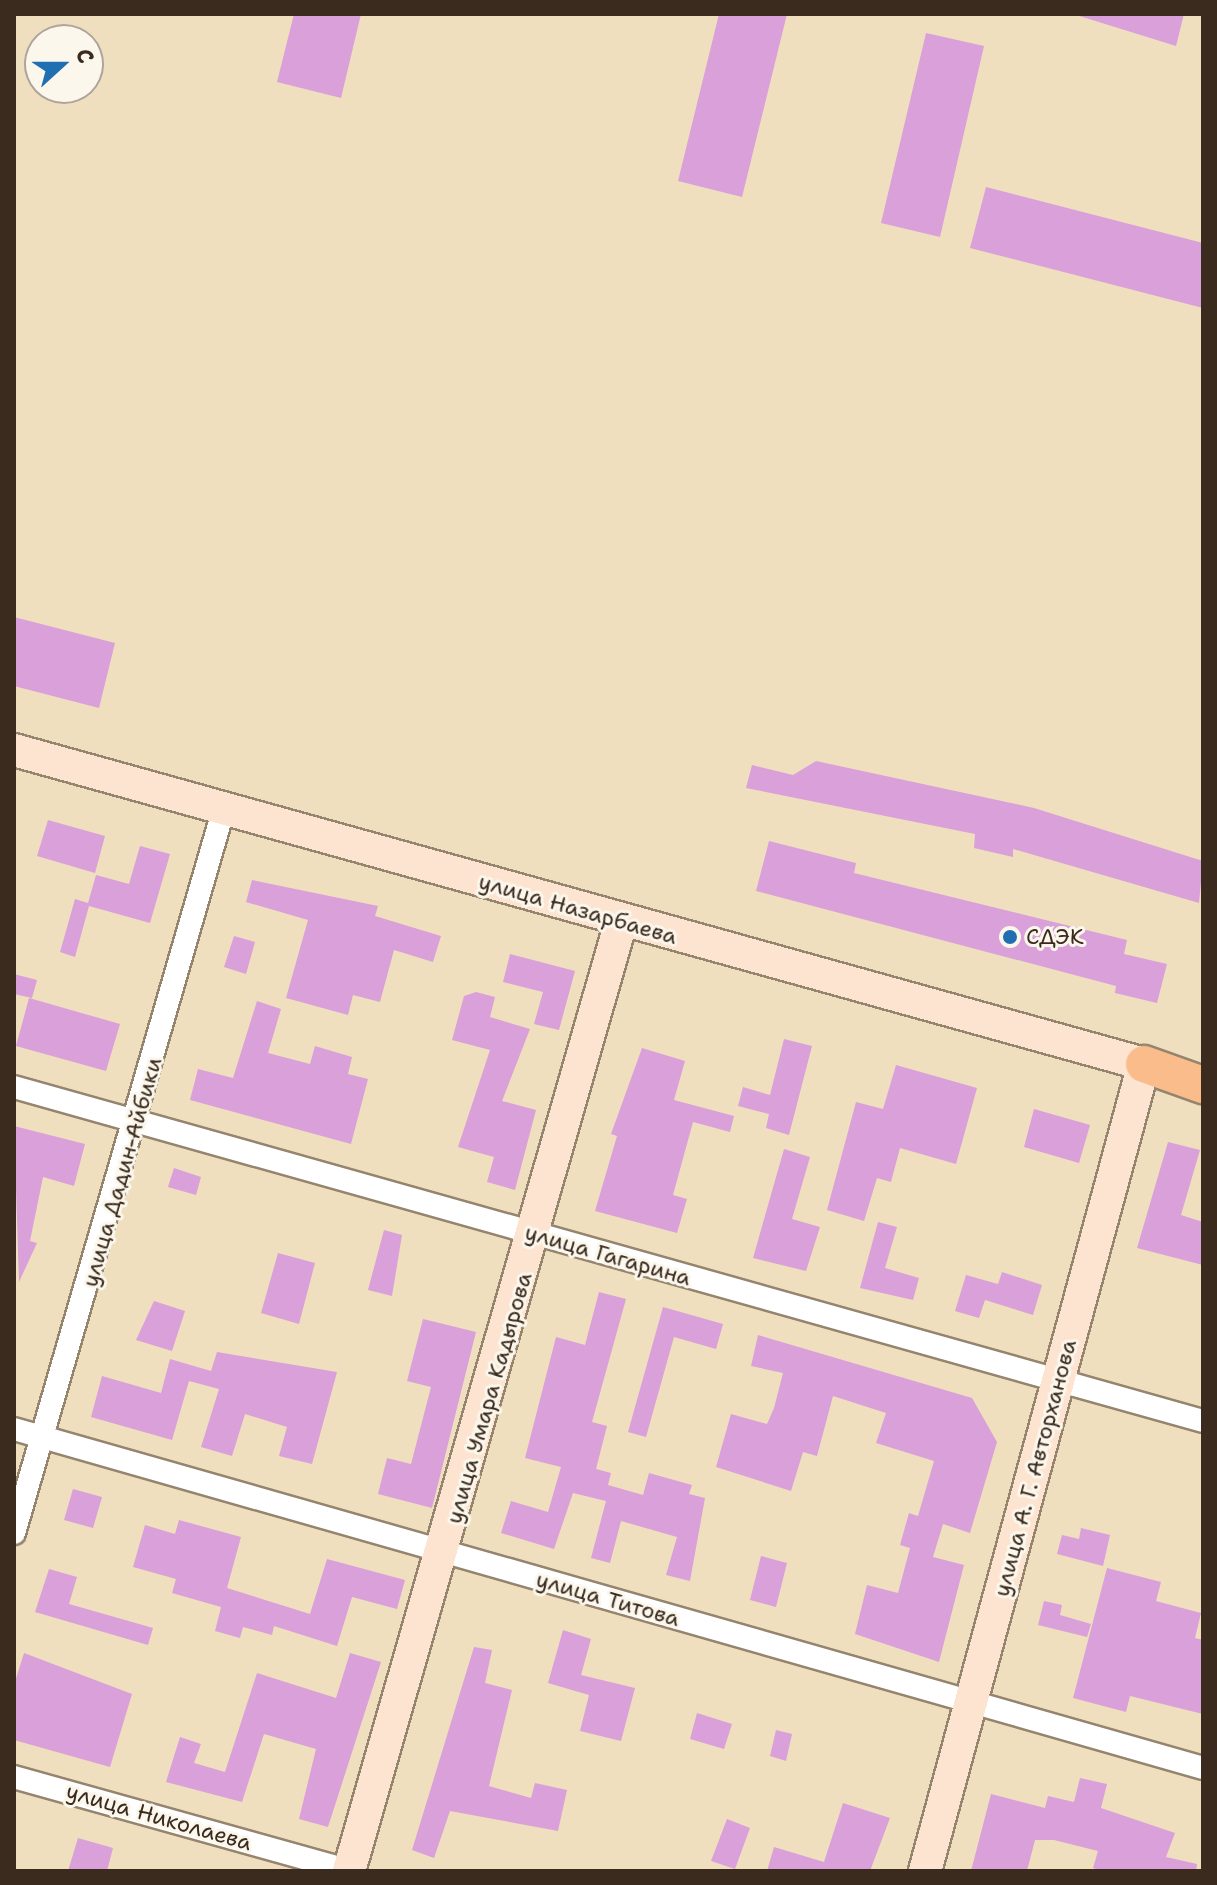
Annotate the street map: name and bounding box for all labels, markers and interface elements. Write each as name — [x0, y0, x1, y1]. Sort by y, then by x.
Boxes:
north arrow — [24, 24, 104, 104]
text: С — [69, 44, 101, 67]
street label: улица Назарбаева — [476, 868, 680, 950]
place label: СДЭК — [1026, 924, 1084, 950]
marker: СДЭК — [1001, 928, 1019, 946]
street label: улица Дадин-Айбики — [77, 1054, 167, 1290]
street label: улица Гагарина — [522, 1219, 694, 1291]
street label: улица Умара Кадырова — [440, 1269, 538, 1527]
street label: улица А. Г. Авторханова — [988, 1337, 1082, 1599]
street label: улица Титова — [533, 1566, 683, 1632]
street label: улица Николаева — [63, 1778, 255, 1856]

